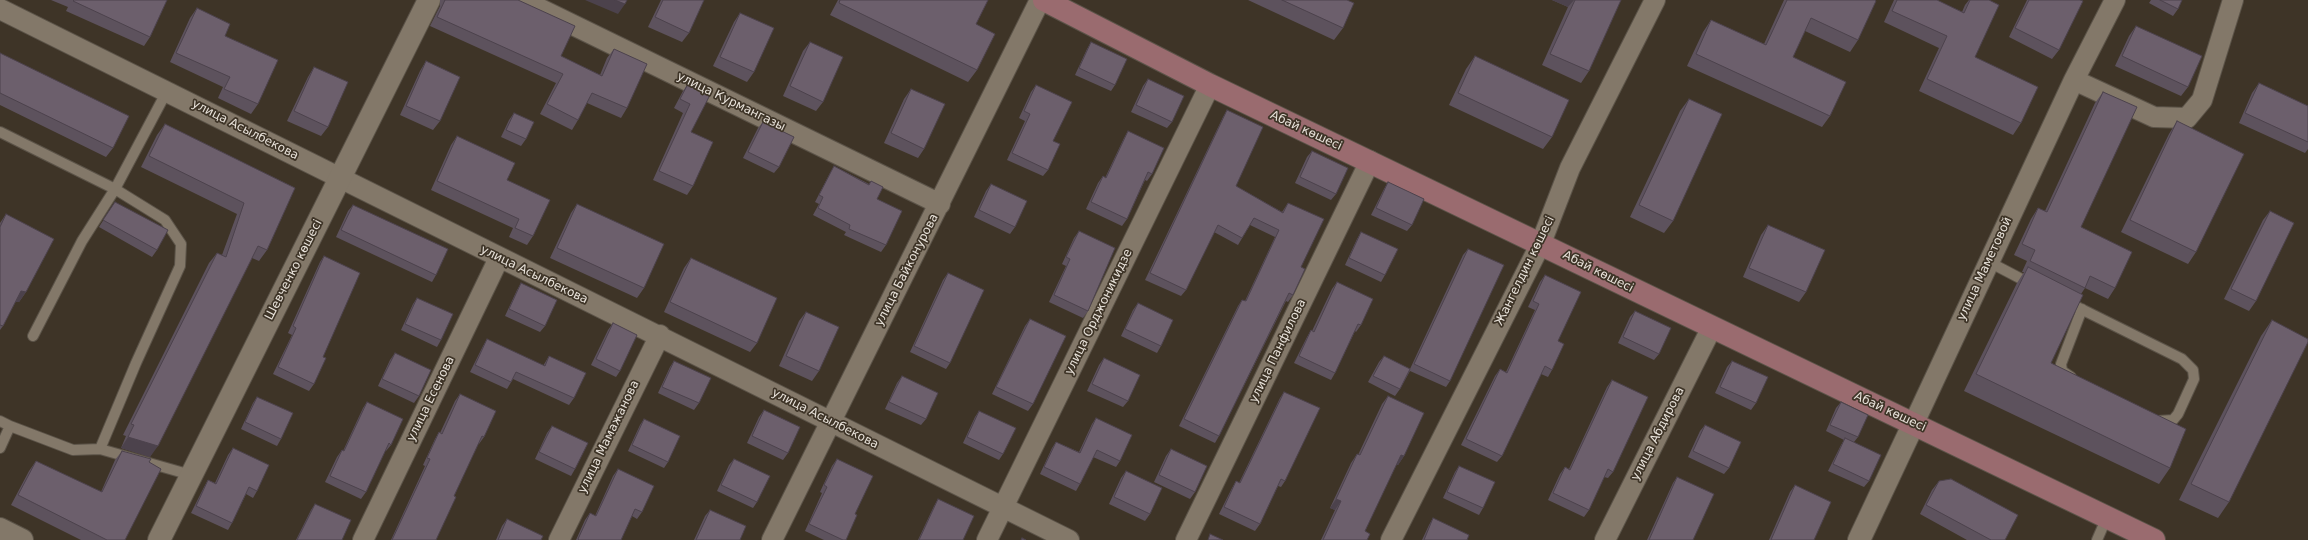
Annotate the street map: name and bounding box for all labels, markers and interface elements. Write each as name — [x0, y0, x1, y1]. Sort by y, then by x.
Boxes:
street label: улица Курмангазы — [674, 69, 788, 135]
street label: улица Асылбекова — [189, 97, 301, 163]
street label: Абай көшесі — [1268, 108, 1344, 154]
street label: улица Байконурова — [872, 211, 942, 329]
street label: Жангелдин көшесі — [1492, 214, 1558, 328]
street label: улица Маметовой — [1955, 215, 2015, 323]
street label: Шевченко көшесі — [262, 217, 326, 323]
street label: улица Асылбекова — [478, 243, 590, 307]
street label: улица Орджоникидзе — [1062, 247, 1136, 377]
street label: Абай көшесі — [1560, 248, 1636, 296]
street label: улица Панфилова — [1247, 297, 1309, 405]
street label: улица Есенова — [404, 354, 458, 444]
street label: улица Мамажанова — [575, 378, 643, 496]
street label: улица Абдирова — [1628, 385, 1688, 483]
street label: улица Асылбекова — [769, 386, 881, 452]
street label: Абай көшесі — [1852, 389, 1928, 435]

